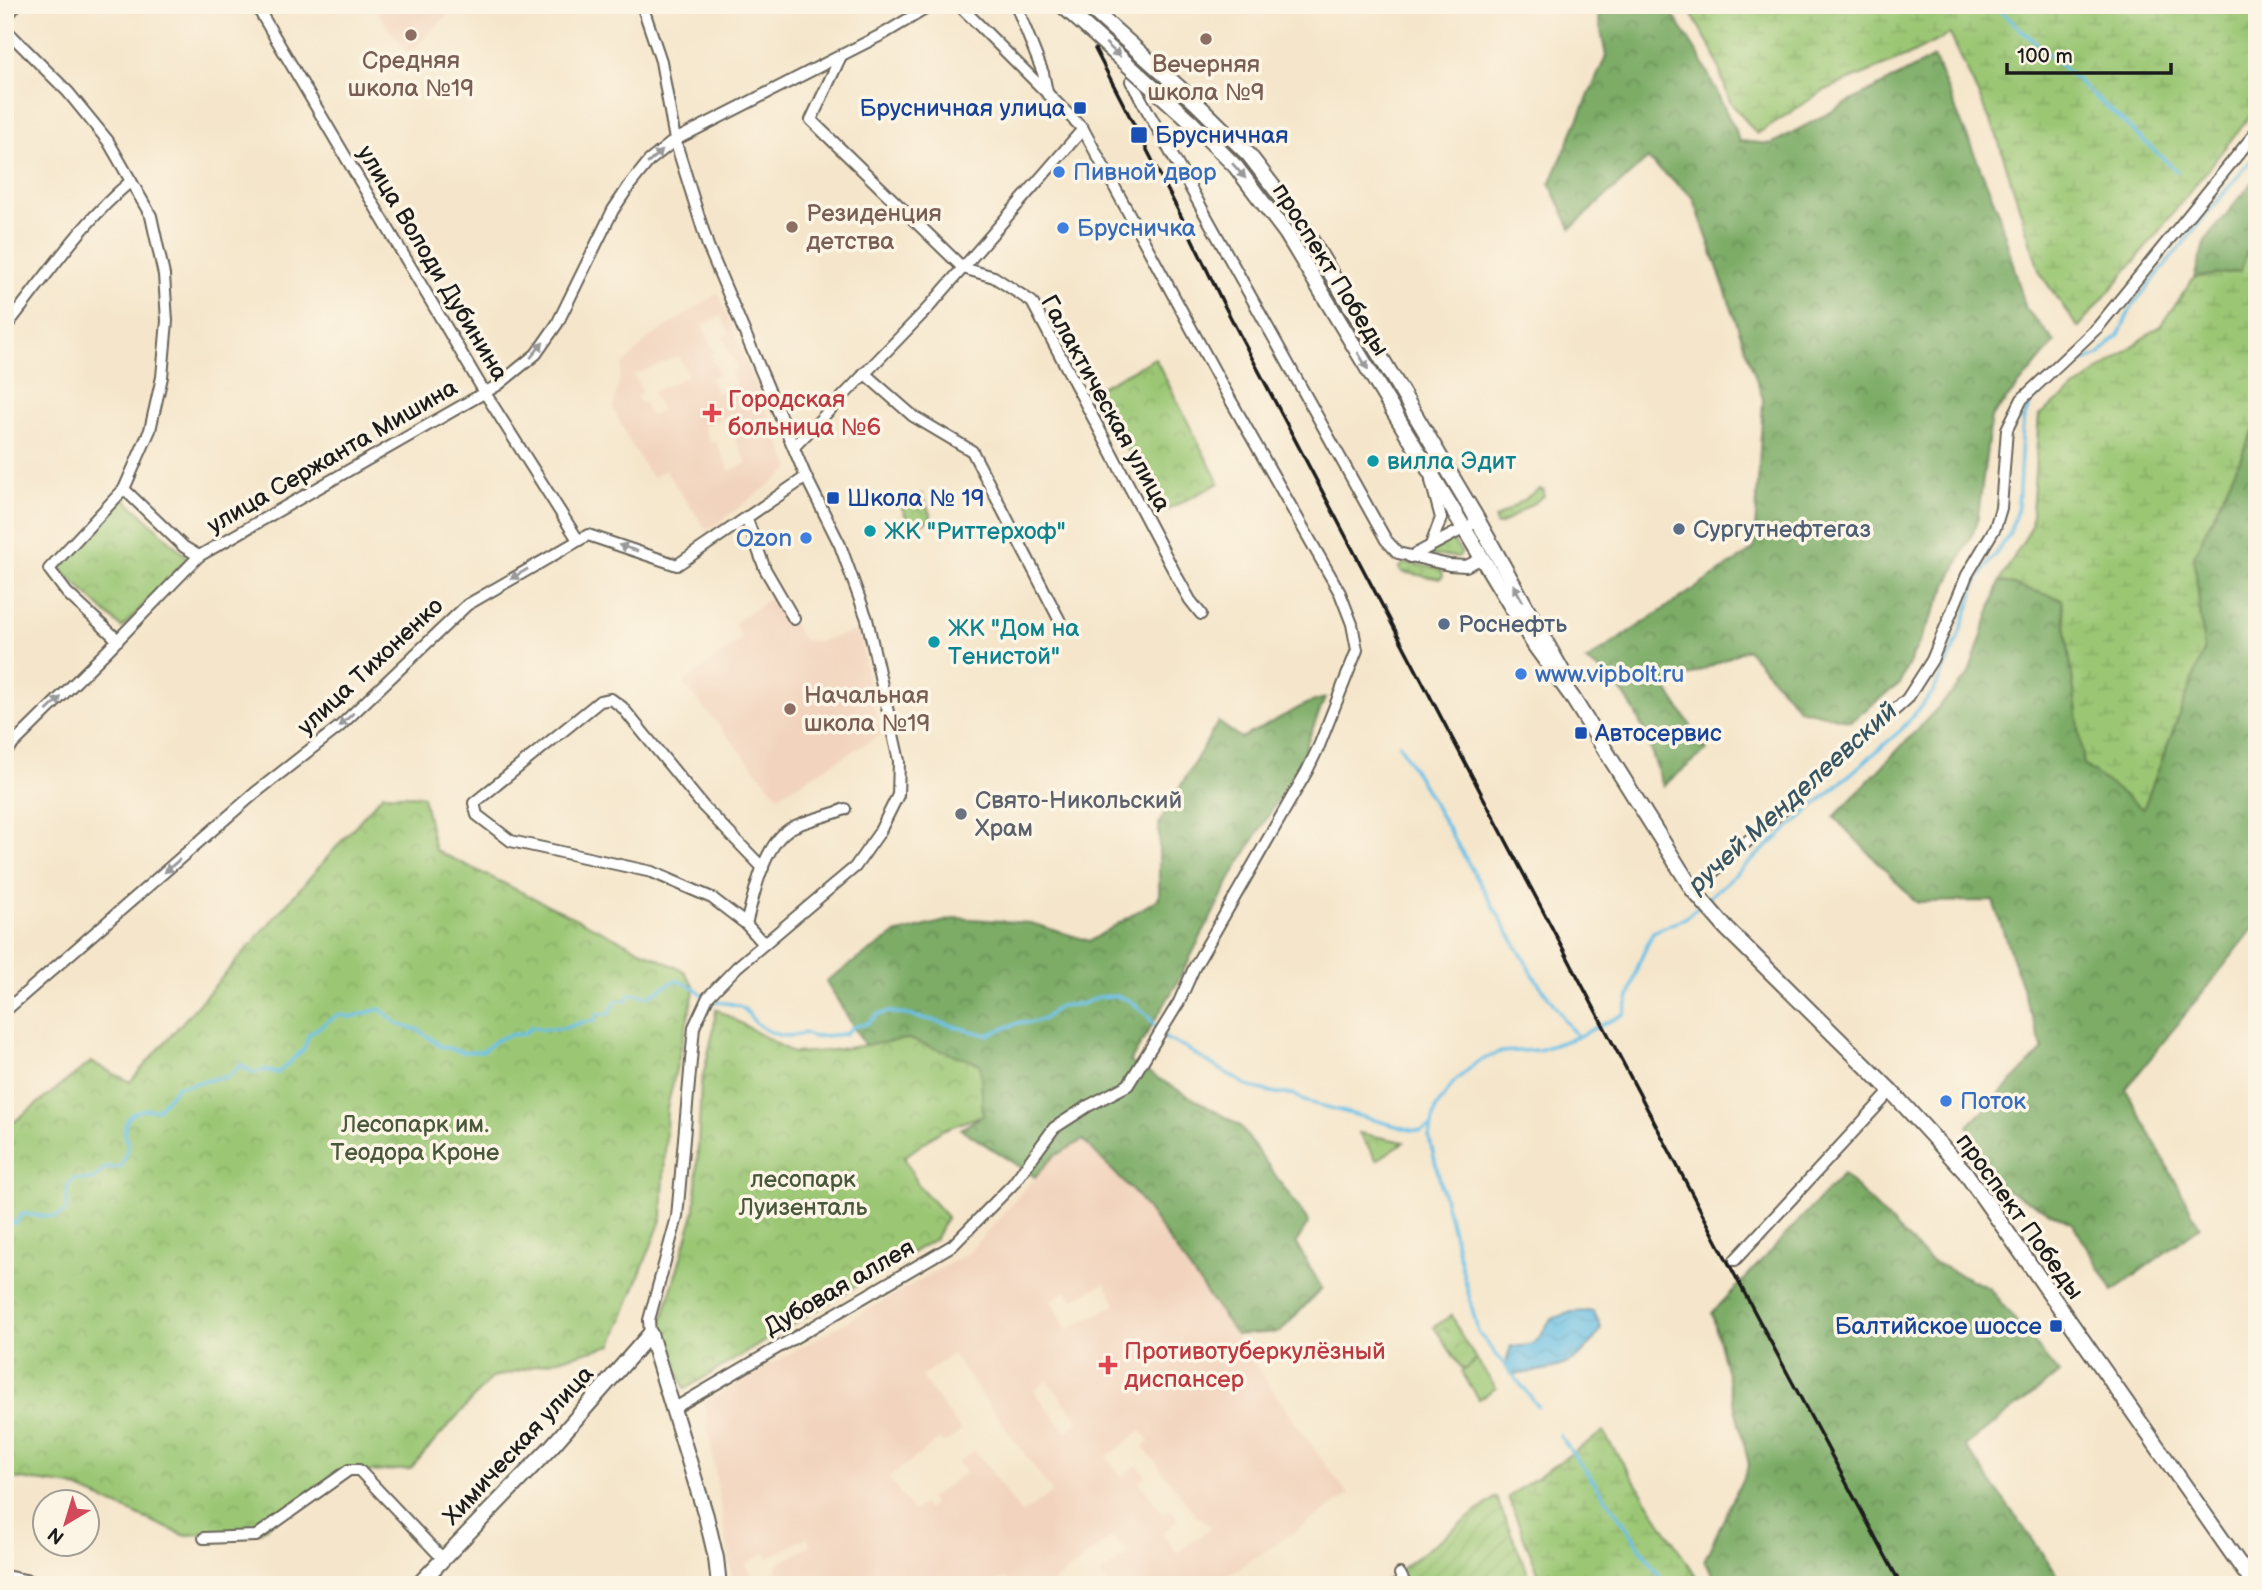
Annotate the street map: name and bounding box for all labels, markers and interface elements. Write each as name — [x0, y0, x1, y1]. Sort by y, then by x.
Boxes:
marker: Средняя школа №19 — [403, 27, 419, 43]
marker: Вечерняя школа №9 — [1198, 31, 1214, 47]
scale bar — [2007, 32, 2171, 76]
one-way arrow — [1104, 42, 1122, 58]
text: 100 m — [2017, 44, 2073, 69]
place label: Средняя школа №19 — [348, 46, 474, 103]
place label: Вечерняя школа №9 — [1147, 50, 1265, 107]
place label: Брусничная улица — [860, 94, 1066, 123]
marker: Брусничная улица — [1072, 100, 1088, 116]
place label: Брусничная — [1155, 121, 1289, 150]
marker: Брусничная — [1129, 125, 1149, 145]
street label: улица Володи Дубинина — [351, 140, 514, 386]
one-way arrow — [646, 149, 664, 165]
place label: Пивной двор — [1073, 158, 1217, 187]
one-way arrow — [1231, 162, 1247, 180]
marker: Пивной двор — [1051, 164, 1067, 180]
street label: проспект Победы — [1266, 177, 1395, 361]
place label: Резиденция детства — [806, 199, 942, 256]
place label: Брусничка — [1077, 214, 1196, 243]
marker: Резиденция детства — [784, 219, 800, 235]
marker: Брусничка — [1055, 220, 1071, 236]
street label: Галактическая улица — [1034, 290, 1177, 516]
one-way arrow — [529, 341, 545, 359]
one-way arrow — [1357, 352, 1369, 371]
street label: улица Сержанта Мишина — [202, 373, 463, 540]
place label: Городская больница №6 — [728, 385, 881, 442]
marker: Городская больница №6 — [702, 403, 722, 423]
place label: вилла Эдит — [1387, 447, 1516, 476]
marker: вилла Эдит — [1365, 453, 1381, 469]
place label: Школа № 19 — [847, 484, 985, 513]
marker: Школа № 19 — [825, 490, 841, 506]
place label: Сургутнефтегаз — [1693, 515, 1871, 544]
place label: ЖК "Риттерхоф" — [884, 517, 1066, 546]
marker: Сургутнефтегаз — [1671, 521, 1687, 537]
marker: ЖК "Риттерхоф" — [862, 523, 878, 539]
place label: Ozon — [736, 524, 792, 553]
marker: Ozon — [798, 530, 814, 546]
one-way arrow — [617, 542, 638, 553]
one-way arrow — [510, 568, 529, 580]
one-way arrow — [1512, 583, 1524, 603]
street label: улица Тихоненко — [291, 591, 449, 741]
place label: Роснефть — [1458, 610, 1567, 639]
place label: ЖК "Дом на Тенистой" — [948, 614, 1080, 671]
marker: Роснефть — [1436, 616, 1452, 632]
marker: ЖК "Дом на Тенистой" — [926, 634, 942, 650]
place label: www.vipbolt.ru — [1535, 660, 1684, 689]
marker: www.vipbolt.ru — [1513, 666, 1529, 682]
place label: Начальная школа №19 — [804, 681, 930, 738]
one-way arrow — [45, 696, 62, 712]
water label: ручей Менделеевский — [1681, 696, 1904, 901]
marker: Начальная школа №19 — [782, 701, 798, 717]
one-way arrow — [338, 711, 355, 727]
place label: Автосервис — [1594, 719, 1722, 748]
marker: Автосервис — [1573, 725, 1589, 741]
place label: Свято-Никольский Храм — [975, 786, 1182, 843]
marker: Свято-Никольский Храм — [953, 806, 969, 822]
one-way arrow — [163, 858, 180, 873]
place label: Поток — [1960, 1087, 2026, 1116]
marker: Поток — [1938, 1093, 1954, 1109]
park label: Лесопарк им. Теодора Кроне — [331, 1110, 499, 1167]
street label: проспект Победы — [1950, 1128, 2090, 1305]
park label: лесопарк Луизенталь — [738, 1165, 867, 1222]
street label: Дубовая аллея — [759, 1233, 919, 1342]
place label: Балтийское шоссе — [1835, 1312, 2042, 1341]
marker: Балтийское шоссе — [2048, 1318, 2064, 1334]
place label: Противотуберкулёзный диспансер — [1124, 1337, 1386, 1394]
marker: Противотуберкулёзный диспансер — [1098, 1355, 1118, 1375]
street label: Химическая улица — [437, 1360, 600, 1531]
north arrow — [32, 1488, 102, 1558]
text: N — [44, 1522, 69, 1549]

